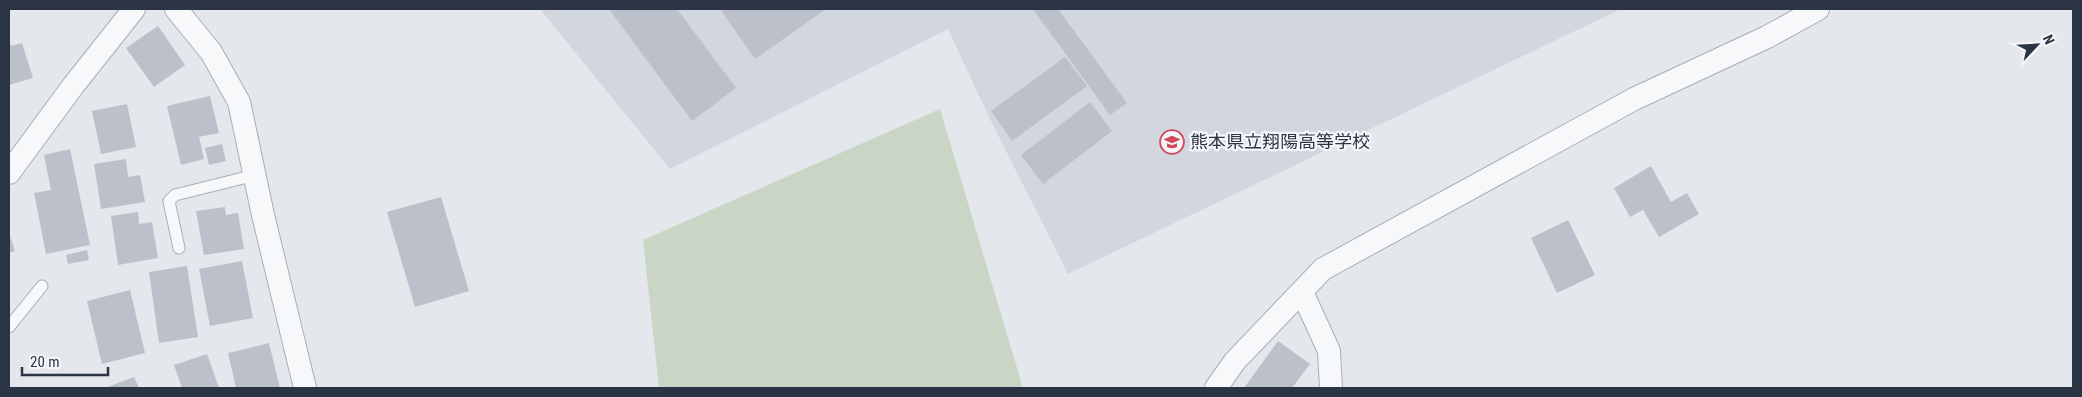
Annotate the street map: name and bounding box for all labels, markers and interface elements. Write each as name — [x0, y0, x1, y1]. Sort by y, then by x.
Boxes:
north arrow — [2012, 20, 2062, 70]
text: N — [2040, 32, 2058, 47]
school or university icon: 熊本県立翔陽高等学校 — [1159, 129, 1185, 155]
place label: 熊本県立翔陽高等学校 — [1190, 131, 1370, 152]
scale bar — [22, 344, 109, 376]
text: 20 m — [30, 353, 60, 371]

